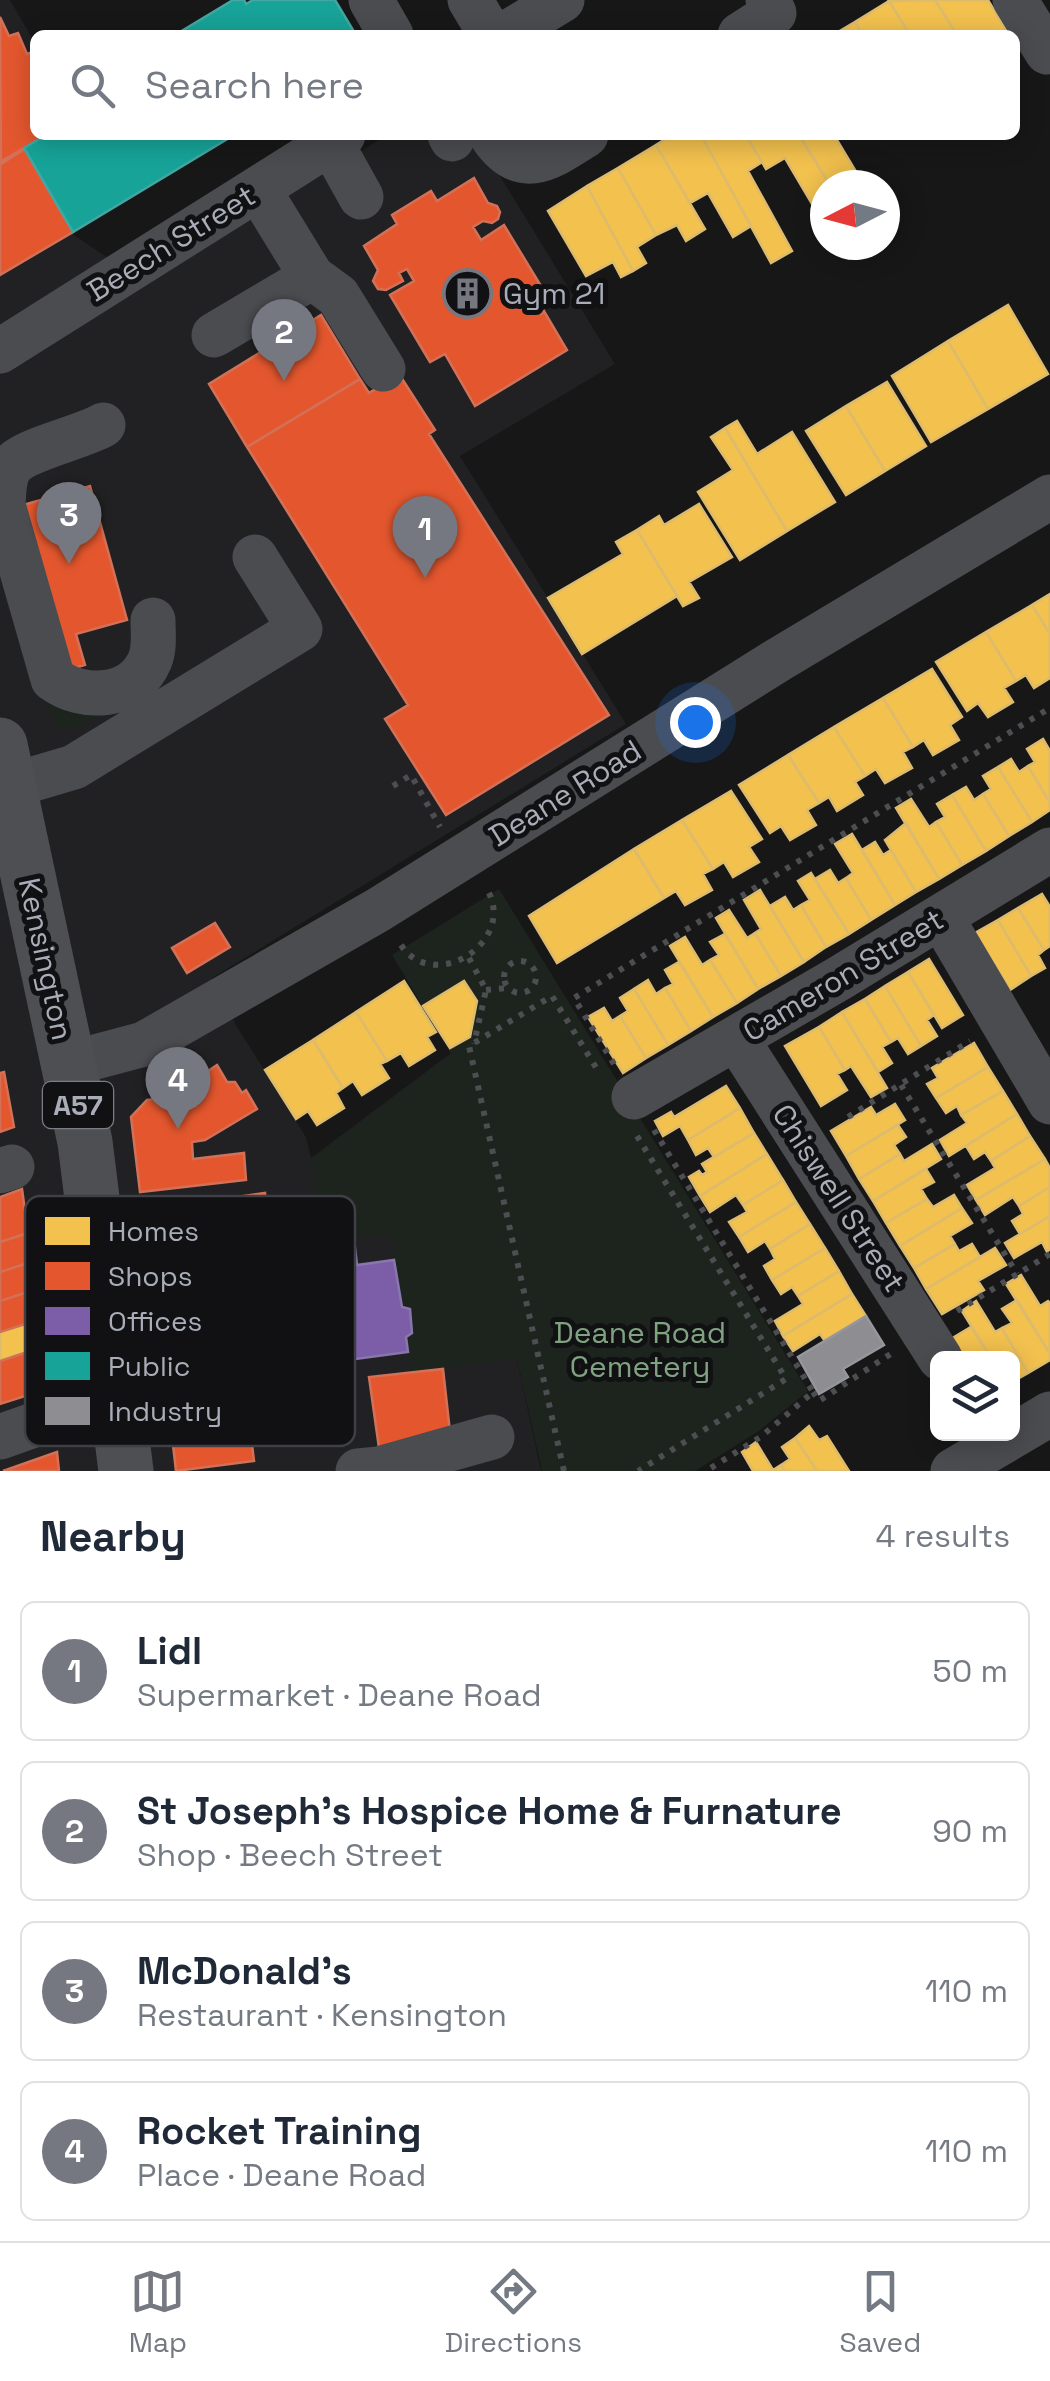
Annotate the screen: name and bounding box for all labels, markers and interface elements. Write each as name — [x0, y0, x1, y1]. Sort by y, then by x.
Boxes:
search box — [30, 30, 1020, 140]
icon: search — [65, 58, 120, 113]
text: Search here — [145, 61, 364, 109]
north arrow — [810, 170, 900, 260]
street label: Beech Street — [80, 176, 262, 310]
building icon: Gym 21 — [442, 267, 494, 319]
place label: Gym 21 — [503, 274, 605, 313]
pin: 2 — [252, 298, 316, 381]
pin: 3 — [36, 482, 102, 564]
pin: 1 — [392, 496, 458, 578]
your location — [670, 697, 721, 748]
street label: Deane Road — [482, 731, 648, 855]
street label: Kensington — [10, 874, 82, 1044]
street label: Cameron Street — [736, 900, 950, 1050]
pin: 4 — [146, 1046, 210, 1129]
road number: A57 — [43, 1082, 113, 1128]
street label: Chiswell Street — [764, 1097, 914, 1299]
legend — [25, 1196, 355, 1446]
text: Homes — [108, 1213, 199, 1249]
text: Shops — [108, 1258, 192, 1294]
text: Offices — [108, 1303, 202, 1339]
park label: Deane Road Cemetery — [554, 1313, 726, 1386]
text: Public — [108, 1348, 190, 1384]
map controls — [930, 1351, 1020, 1441]
button: layers — [930, 1351, 1020, 1441]
text: Industry — [108, 1393, 222, 1429]
text: Nearby — [40, 1510, 186, 1563]
text: 4 results — [875, 1516, 1010, 1556]
text: Lidl — [137, 1627, 202, 1675]
text: 1 — [67, 1651, 82, 1691]
text: 50 m — [933, 1651, 1008, 1691]
text: Supermarket · Deane Road — [137, 1675, 542, 1715]
text: St Joseph's Hospice Home & Furnature — [137, 1787, 842, 1835]
text: 2 — [65, 1811, 84, 1851]
text: 90 m — [932, 1811, 1008, 1851]
text: Shop · Beech Street — [137, 1835, 443, 1875]
text: McDonald's — [137, 1947, 352, 1995]
text: 3 — [65, 1971, 84, 2011]
text: 110 m — [925, 1971, 1008, 2011]
text: Restaurant · Kensington — [137, 1995, 507, 2035]
text: Rocket Training — [137, 2107, 422, 2155]
text: 4 — [64, 2131, 85, 2171]
text: 110 m — [925, 2131, 1008, 2171]
text: Place · Deane Road — [137, 2155, 426, 2195]
tab: Map — [129, 2264, 187, 2360]
tab: Directions — [445, 2264, 582, 2360]
tab: Saved — [840, 2264, 921, 2360]

